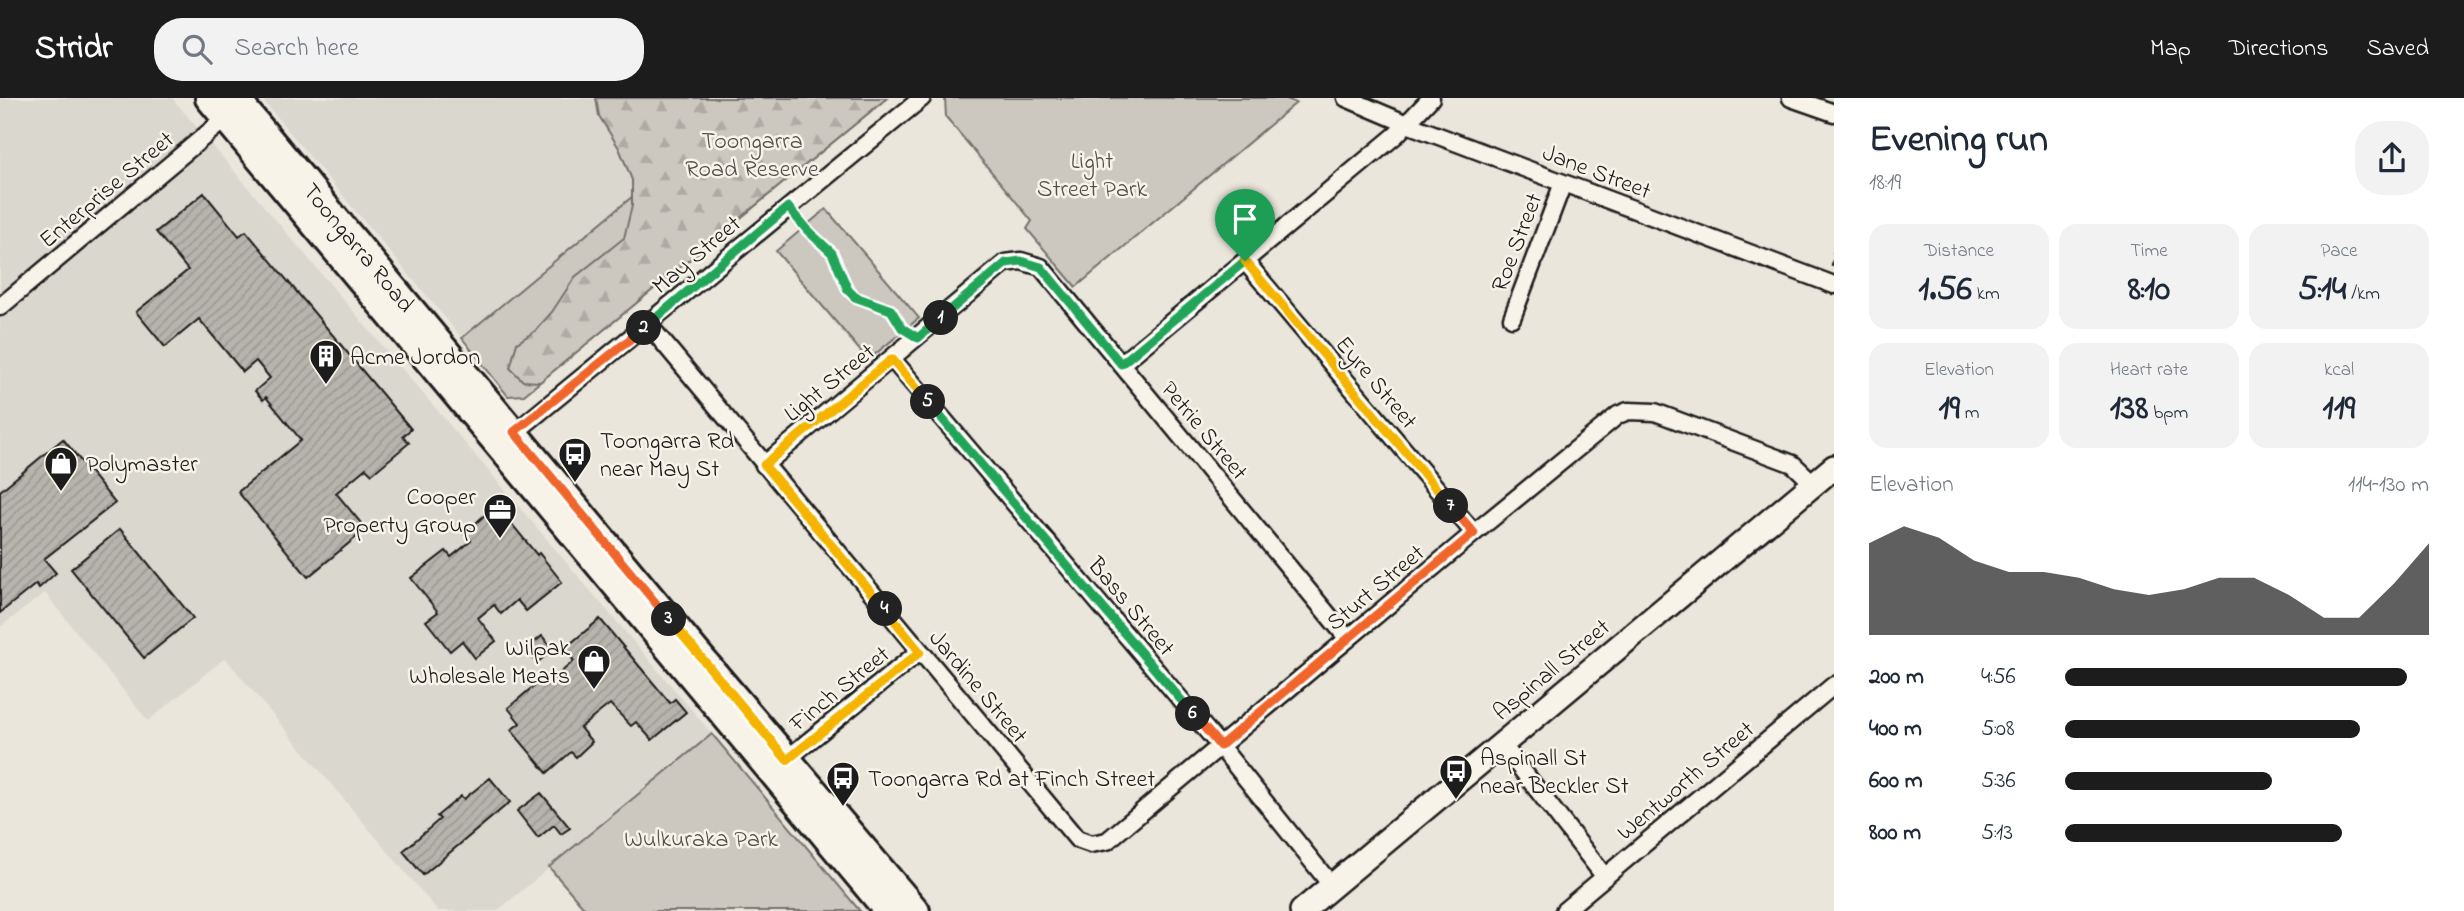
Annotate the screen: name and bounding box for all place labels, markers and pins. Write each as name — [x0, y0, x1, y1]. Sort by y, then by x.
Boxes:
pin — [1215, 189, 1275, 261]
pin: 1 — [923, 300, 958, 336]
pin: 2 — [626, 310, 662, 345]
building icon: Acme Jordon — [307, 337, 345, 386]
place label: Acme Jordon — [350, 341, 480, 376]
pin: 5 — [911, 384, 946, 420]
place label: Toongarra Rd near May St — [600, 425, 734, 489]
bus stop icon: Toongarra Rd near May St — [556, 435, 594, 484]
shop icon: Polymaster — [42, 444, 80, 493]
place label: Polymaster — [86, 448, 198, 484]
place label: Cooper Property Group — [323, 481, 477, 545]
pin: 7 — [1434, 488, 1468, 524]
office icon: Cooper Property Group — [481, 491, 519, 540]
pin: 4 — [868, 592, 903, 626]
pin: 3 — [652, 602, 686, 636]
place label: Wilpak Wholesale Meats — [409, 632, 570, 695]
shop icon: Wilpak Wholesale Meats — [575, 642, 613, 691]
pin: 6 — [1176, 696, 1210, 732]
place label: Aspinall St near Beckler St — [1480, 742, 1629, 805]
bus stop icon: Aspinall St near Beckler St — [1437, 752, 1475, 801]
bus stop icon: Toongarra Rd at Finch Street — [824, 759, 862, 808]
place label: Toongarra Rd at Finch Street — [868, 763, 1155, 798]

